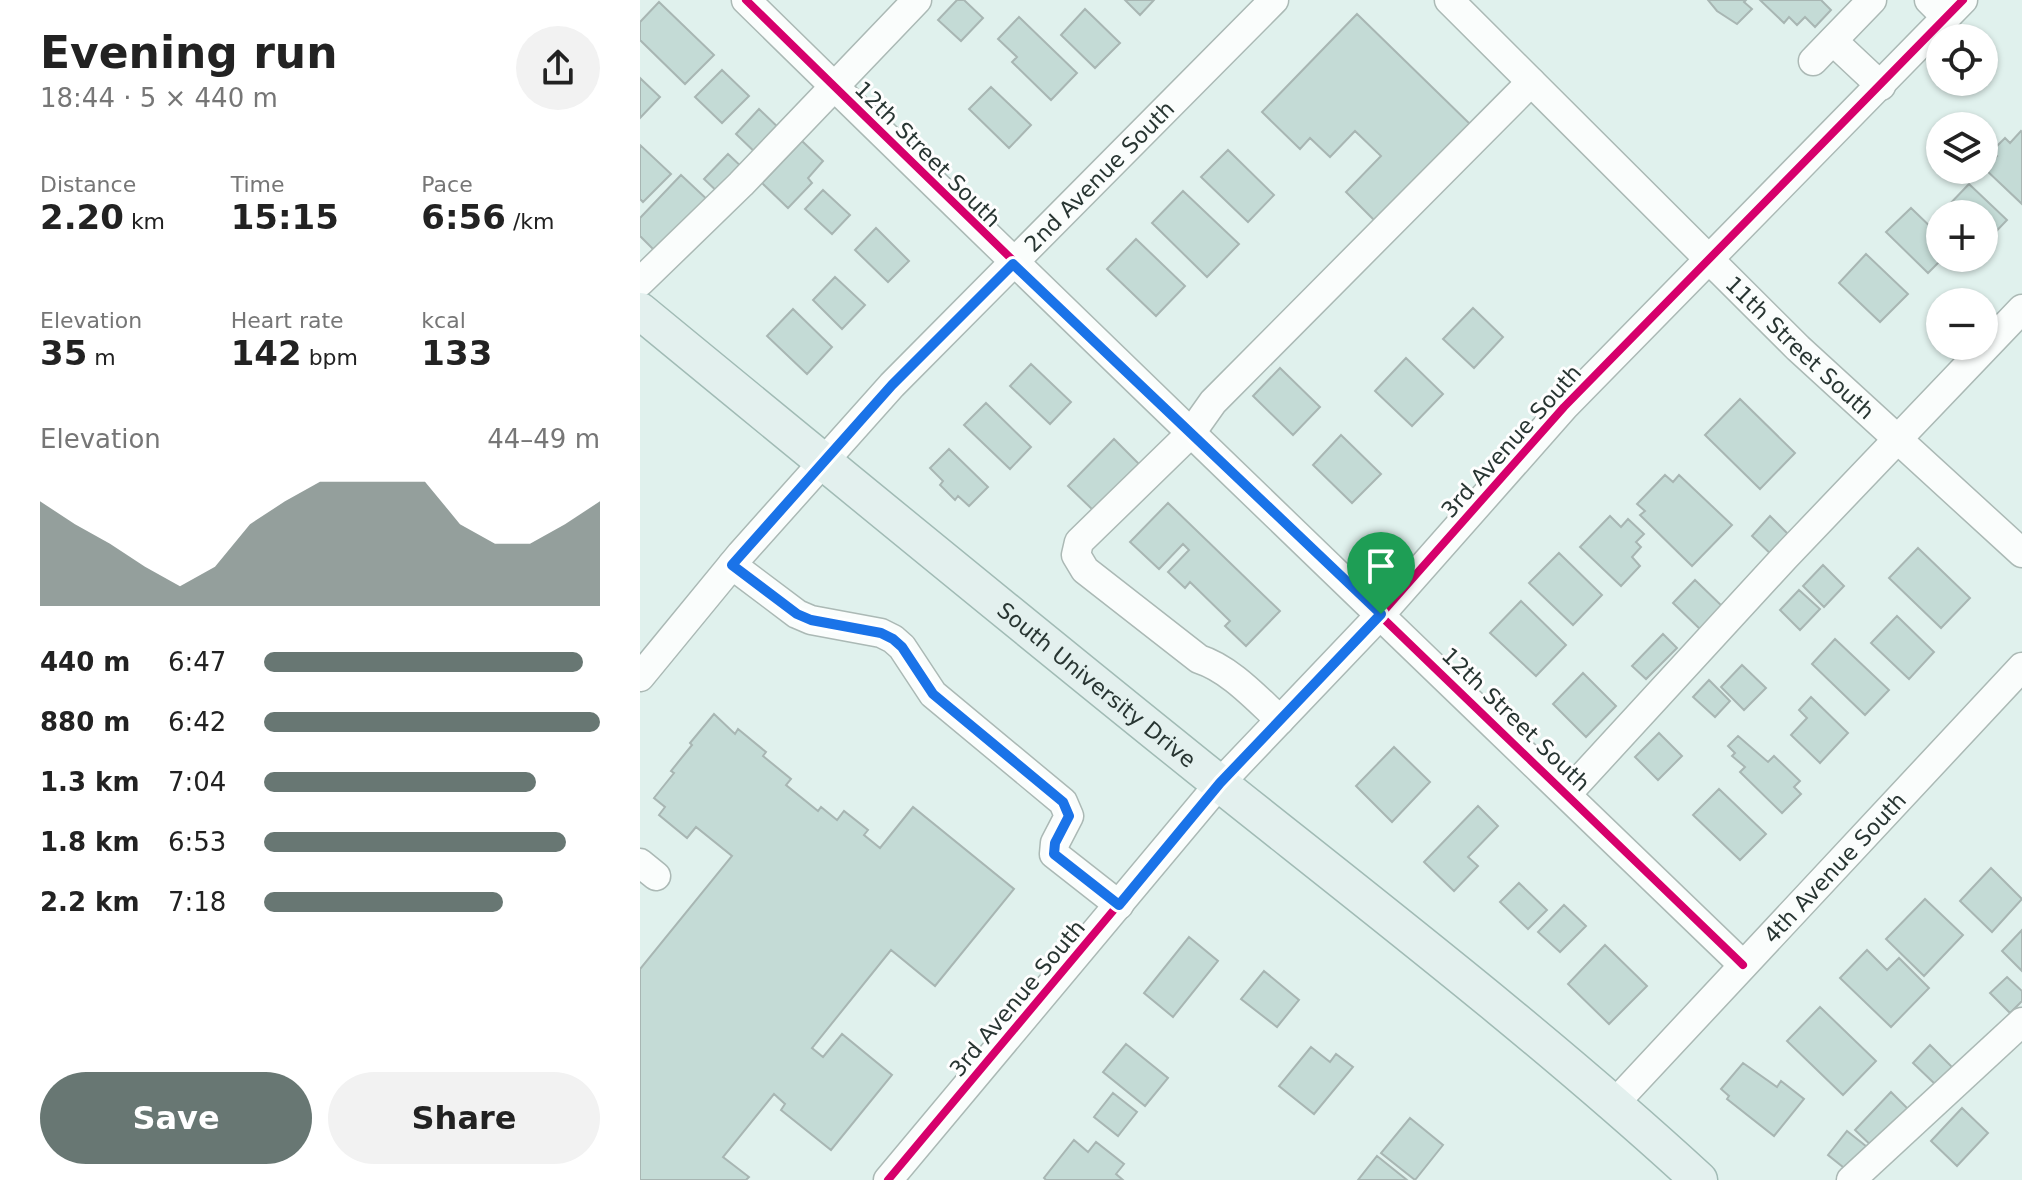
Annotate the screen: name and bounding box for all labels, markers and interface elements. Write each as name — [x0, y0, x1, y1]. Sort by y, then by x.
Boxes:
map controls — [1926, 24, 1998, 360]
button: locate — [1926, 24, 1998, 96]
button: share — [516, 26, 600, 110]
text: Evening run — [40, 27, 337, 78]
street label: 12th Street South — [850, 76, 1006, 232]
text: 18:44 · 5 × 440 m — [40, 83, 278, 113]
street label: 2nd Avenue South — [1020, 96, 1179, 257]
button: layers — [1926, 112, 1998, 184]
text: Distance — [40, 172, 136, 197]
text: Time — [231, 172, 285, 197]
text: Pace — [421, 172, 473, 197]
text: 2.20 — [40, 197, 124, 237]
text: 15:15 — [231, 197, 339, 237]
text: 6:56 — [421, 197, 506, 237]
button: + — [1926, 200, 1998, 272]
text: km — [124, 209, 165, 234]
text: /km — [506, 209, 554, 234]
street label: 11th Street South — [1720, 271, 1879, 424]
button: − — [1926, 288, 1998, 360]
text: Elevation — [40, 308, 142, 333]
text: Heart rate — [231, 308, 344, 333]
text: kcal — [421, 308, 466, 333]
text: 35 — [40, 333, 87, 373]
text: 142 — [231, 333, 302, 373]
text: 133 — [421, 333, 492, 373]
text: m — [87, 345, 116, 370]
text: bpm — [302, 345, 358, 370]
street label: 3rd Avenue South — [1436, 360, 1586, 523]
text: Elevation — [40, 424, 161, 454]
text: 44–49 m — [487, 424, 600, 454]
pin — [1347, 532, 1415, 614]
icon: arrive — [1359, 544, 1403, 588]
street label: South University Drive — [992, 597, 1201, 773]
street label: 12th Street South — [1437, 643, 1595, 796]
text: 440 m — [40, 647, 130, 677]
text: 6:47 — [168, 647, 226, 677]
text: 880 m — [40, 707, 130, 737]
text: 6:42 — [168, 707, 226, 737]
text: 1.3 km — [40, 767, 140, 797]
text: 7:04 — [168, 767, 226, 797]
street label: 4th Avenue South — [1759, 788, 1911, 948]
text: 1.8 km — [40, 827, 140, 857]
text: 6:53 — [168, 827, 226, 857]
text: 2.2 km — [40, 887, 140, 917]
text: 7:18 — [168, 887, 226, 917]
street label: 3rd Avenue South — [945, 915, 1090, 1082]
button: Save — [40, 1072, 312, 1164]
button: Share — [328, 1072, 600, 1164]

